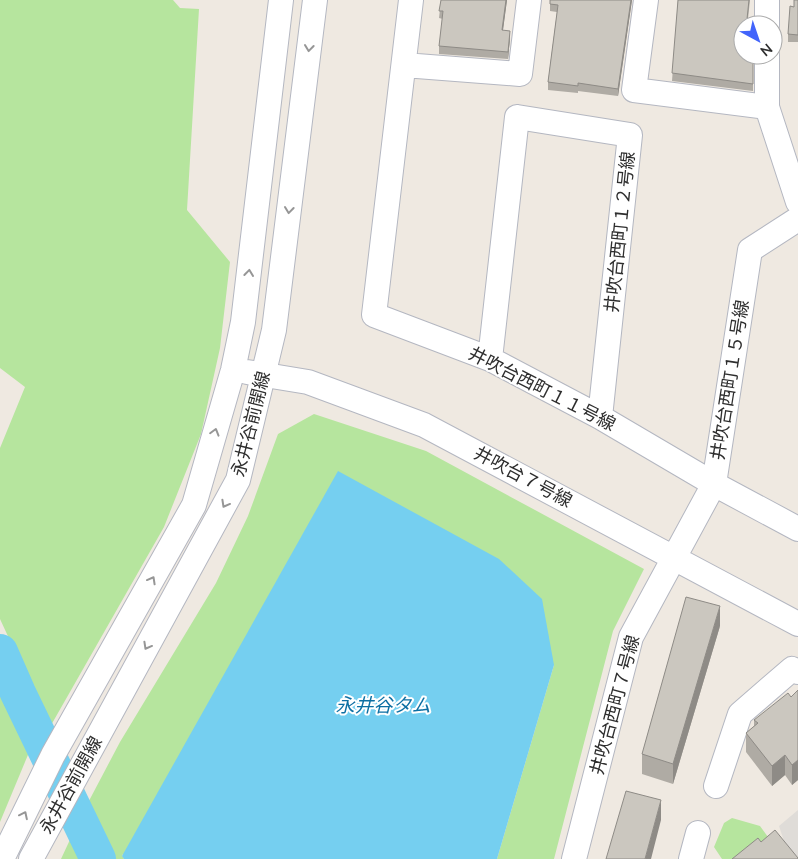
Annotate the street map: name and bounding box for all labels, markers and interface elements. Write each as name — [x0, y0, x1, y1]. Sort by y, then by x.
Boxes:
north arrow — [733, 15, 783, 65]
text: N — [757, 40, 776, 60]
one-way arrow — [304, 45, 315, 53]
street label: 井吹台西町１２号線 — [600, 150, 639, 314]
one-way arrow — [284, 206, 295, 214]
one-way arrow — [243, 269, 254, 277]
street label: 井吹台西町１５号線 — [705, 298, 754, 462]
street label: 井吹台西町１１号線 — [465, 342, 620, 436]
street label: 永井谷前開線 — [226, 369, 275, 479]
one-way arrow — [210, 428, 220, 437]
street label: 井吹台７号線 — [470, 441, 576, 512]
one-way arrow — [221, 498, 231, 507]
one-way arrow — [146, 577, 156, 586]
street label: 井吹台西町７号線 — [585, 632, 644, 777]
one-way arrow — [143, 641, 153, 650]
water label: 永井谷タム — [335, 693, 431, 717]
street label: 永井谷前開線 — [34, 732, 107, 838]
one-way arrow — [18, 811, 28, 820]

